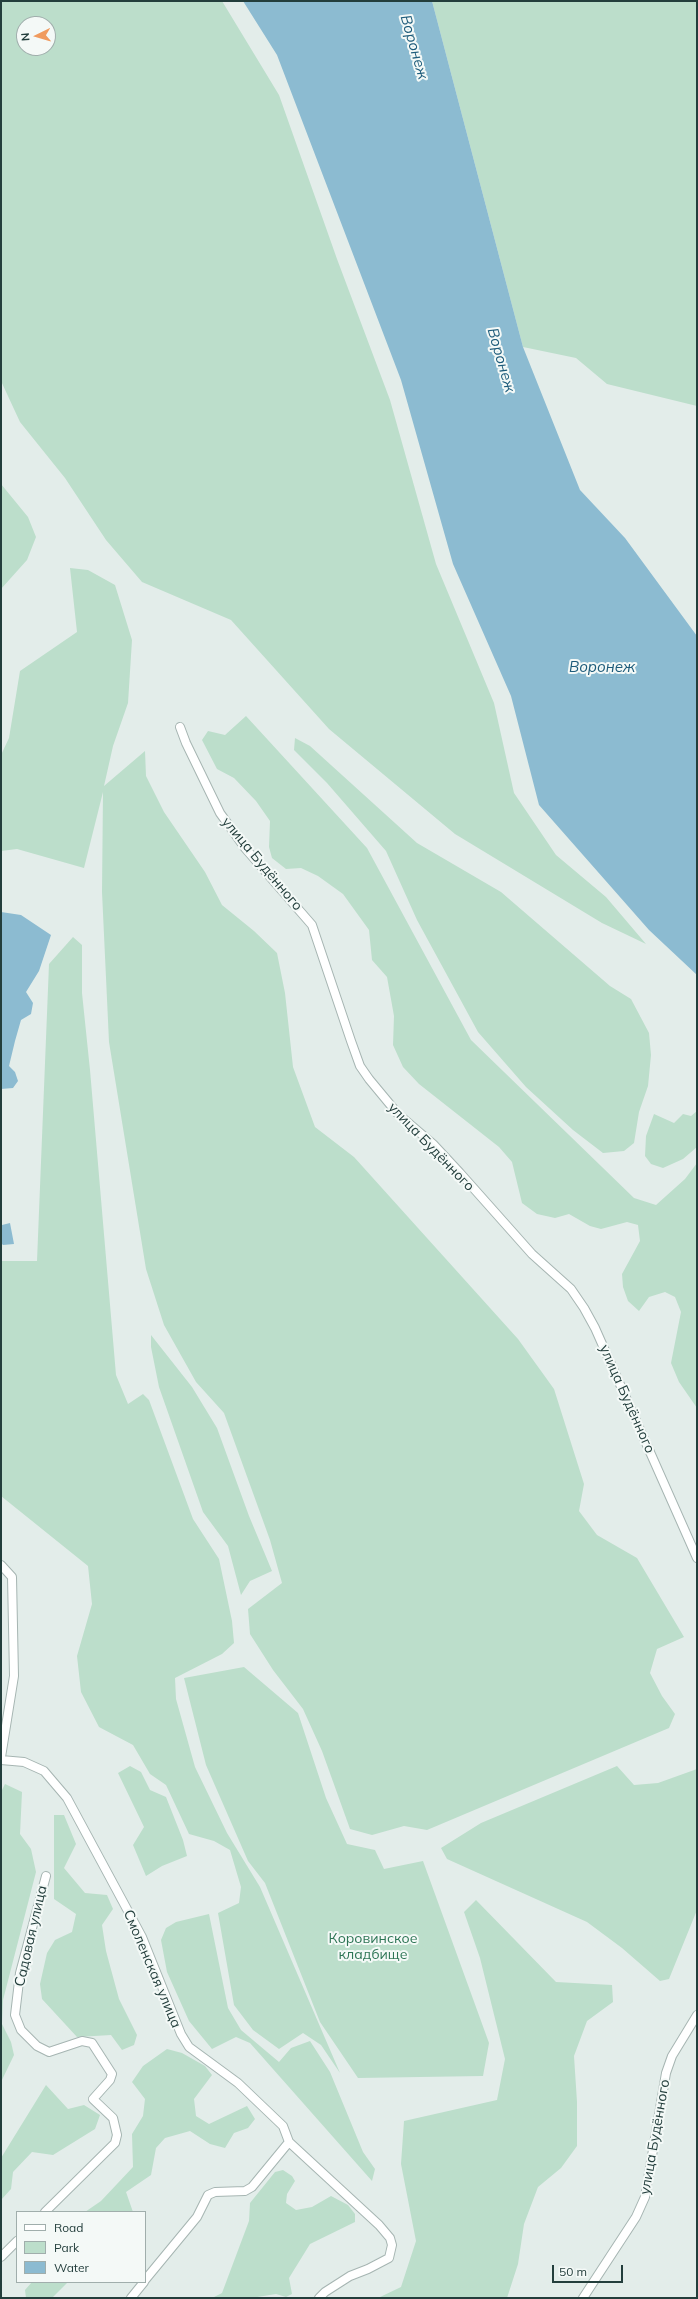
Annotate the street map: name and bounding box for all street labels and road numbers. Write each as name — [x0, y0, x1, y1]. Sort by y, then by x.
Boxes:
street label: улица Будённого — [218, 814, 306, 914]
street label: улица Будённого — [384, 1099, 478, 1195]
street label: улица Будённого — [596, 1342, 658, 1456]
street label: Садовая улица — [11, 1884, 51, 1988]
street label: Смоленская улица — [120, 1907, 184, 2031]
street label: улица Будённого — [637, 2078, 673, 2196]

